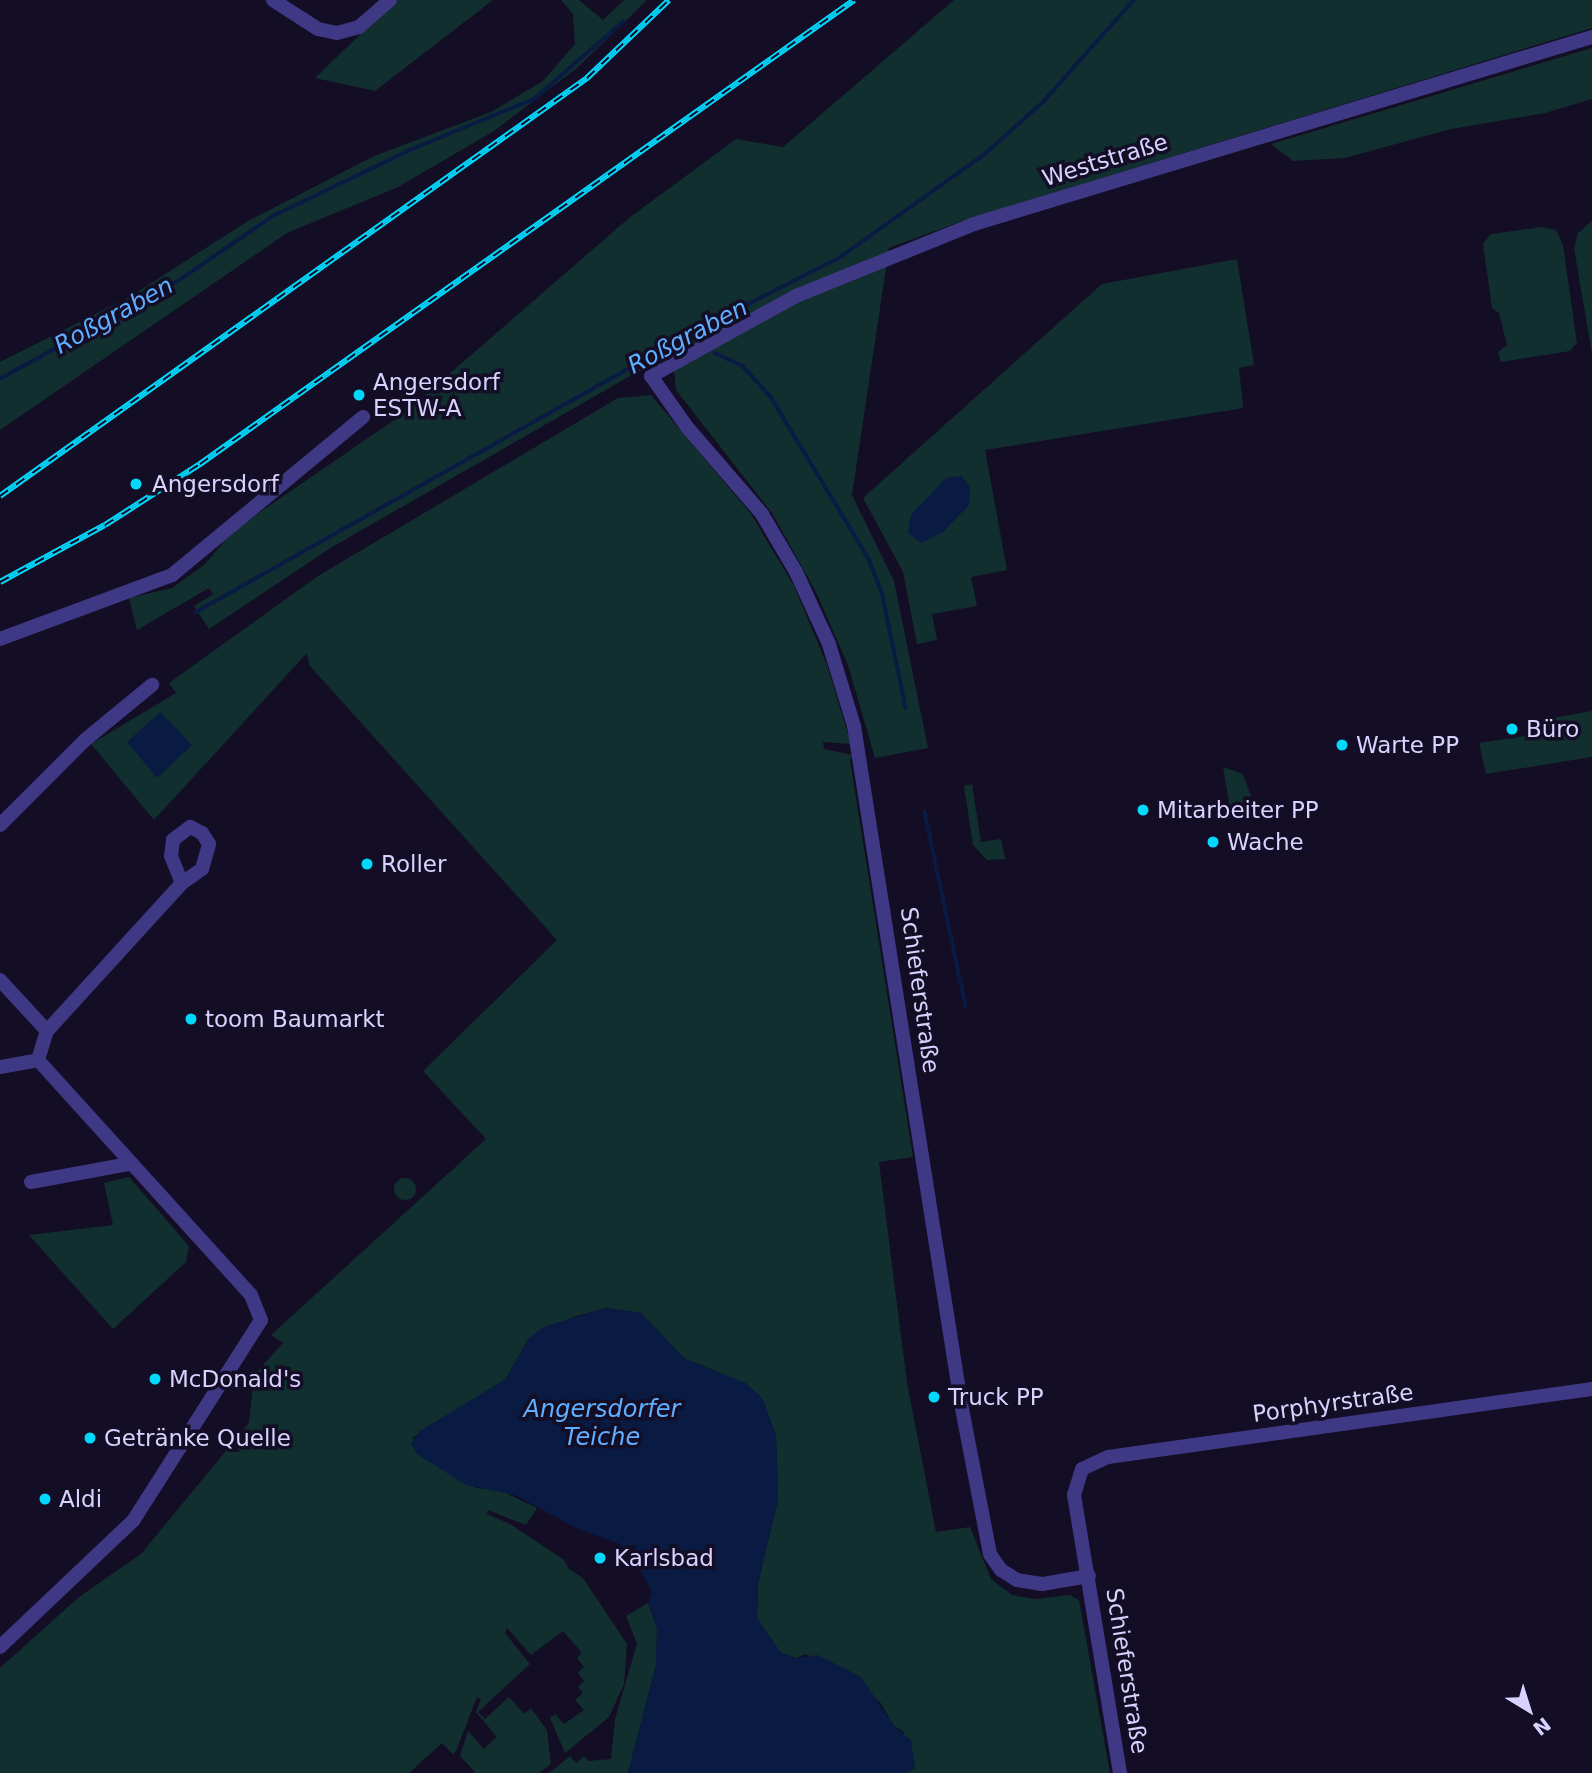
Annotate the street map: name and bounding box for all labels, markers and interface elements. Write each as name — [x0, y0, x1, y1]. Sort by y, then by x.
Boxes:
street label: Weststraße — [1039, 128, 1171, 192]
water label: Roßgraben — [50, 272, 178, 360]
water label: Roßgraben — [623, 293, 753, 381]
place label: Angersdorf ESTW-A — [373, 368, 500, 422]
marker: Angersdorf ESTW-A — [351, 387, 367, 403]
place label: Angersdorf — [152, 470, 279, 498]
marker: Angersdorf — [126, 474, 146, 494]
place label: Büro — [1526, 715, 1579, 743]
marker: Büro — [1504, 721, 1520, 737]
place label: Warte PP — [1356, 731, 1459, 759]
marker: Warte PP — [1334, 737, 1350, 753]
place label: Mitarbeiter PP — [1157, 796, 1319, 824]
marker: Mitarbeiter PP — [1135, 802, 1151, 818]
place label: Wache — [1227, 828, 1304, 856]
marker: Wache — [1205, 834, 1221, 850]
place label: Roller — [381, 850, 446, 878]
marker: Roller — [359, 856, 375, 872]
street label: Schieferstraße — [895, 905, 945, 1075]
place label: toom Baumarkt — [205, 1005, 385, 1033]
marker: toom Baumarkt — [183, 1011, 199, 1027]
place label: McDonald's — [169, 1365, 301, 1393]
marker: McDonald's — [147, 1371, 163, 1387]
street label: Porphyrstraße — [1251, 1378, 1415, 1428]
place label: Truck PP — [948, 1383, 1044, 1411]
marker: Truck PP — [926, 1389, 942, 1405]
water label: Angersdorfer Teiche — [524, 1396, 680, 1452]
place label: Getränke Quelle — [104, 1424, 291, 1452]
marker: Getränke Quelle — [82, 1430, 98, 1446]
place label: Aldi — [59, 1485, 102, 1513]
marker: Aldi — [37, 1491, 53, 1507]
place label: Karlsbad — [614, 1544, 714, 1572]
marker: Karlsbad — [592, 1550, 608, 1566]
street label: Schieferstraße — [1100, 1586, 1154, 1756]
north arrow — [1494, 1675, 1564, 1745]
text: N — [1529, 1713, 1555, 1740]

